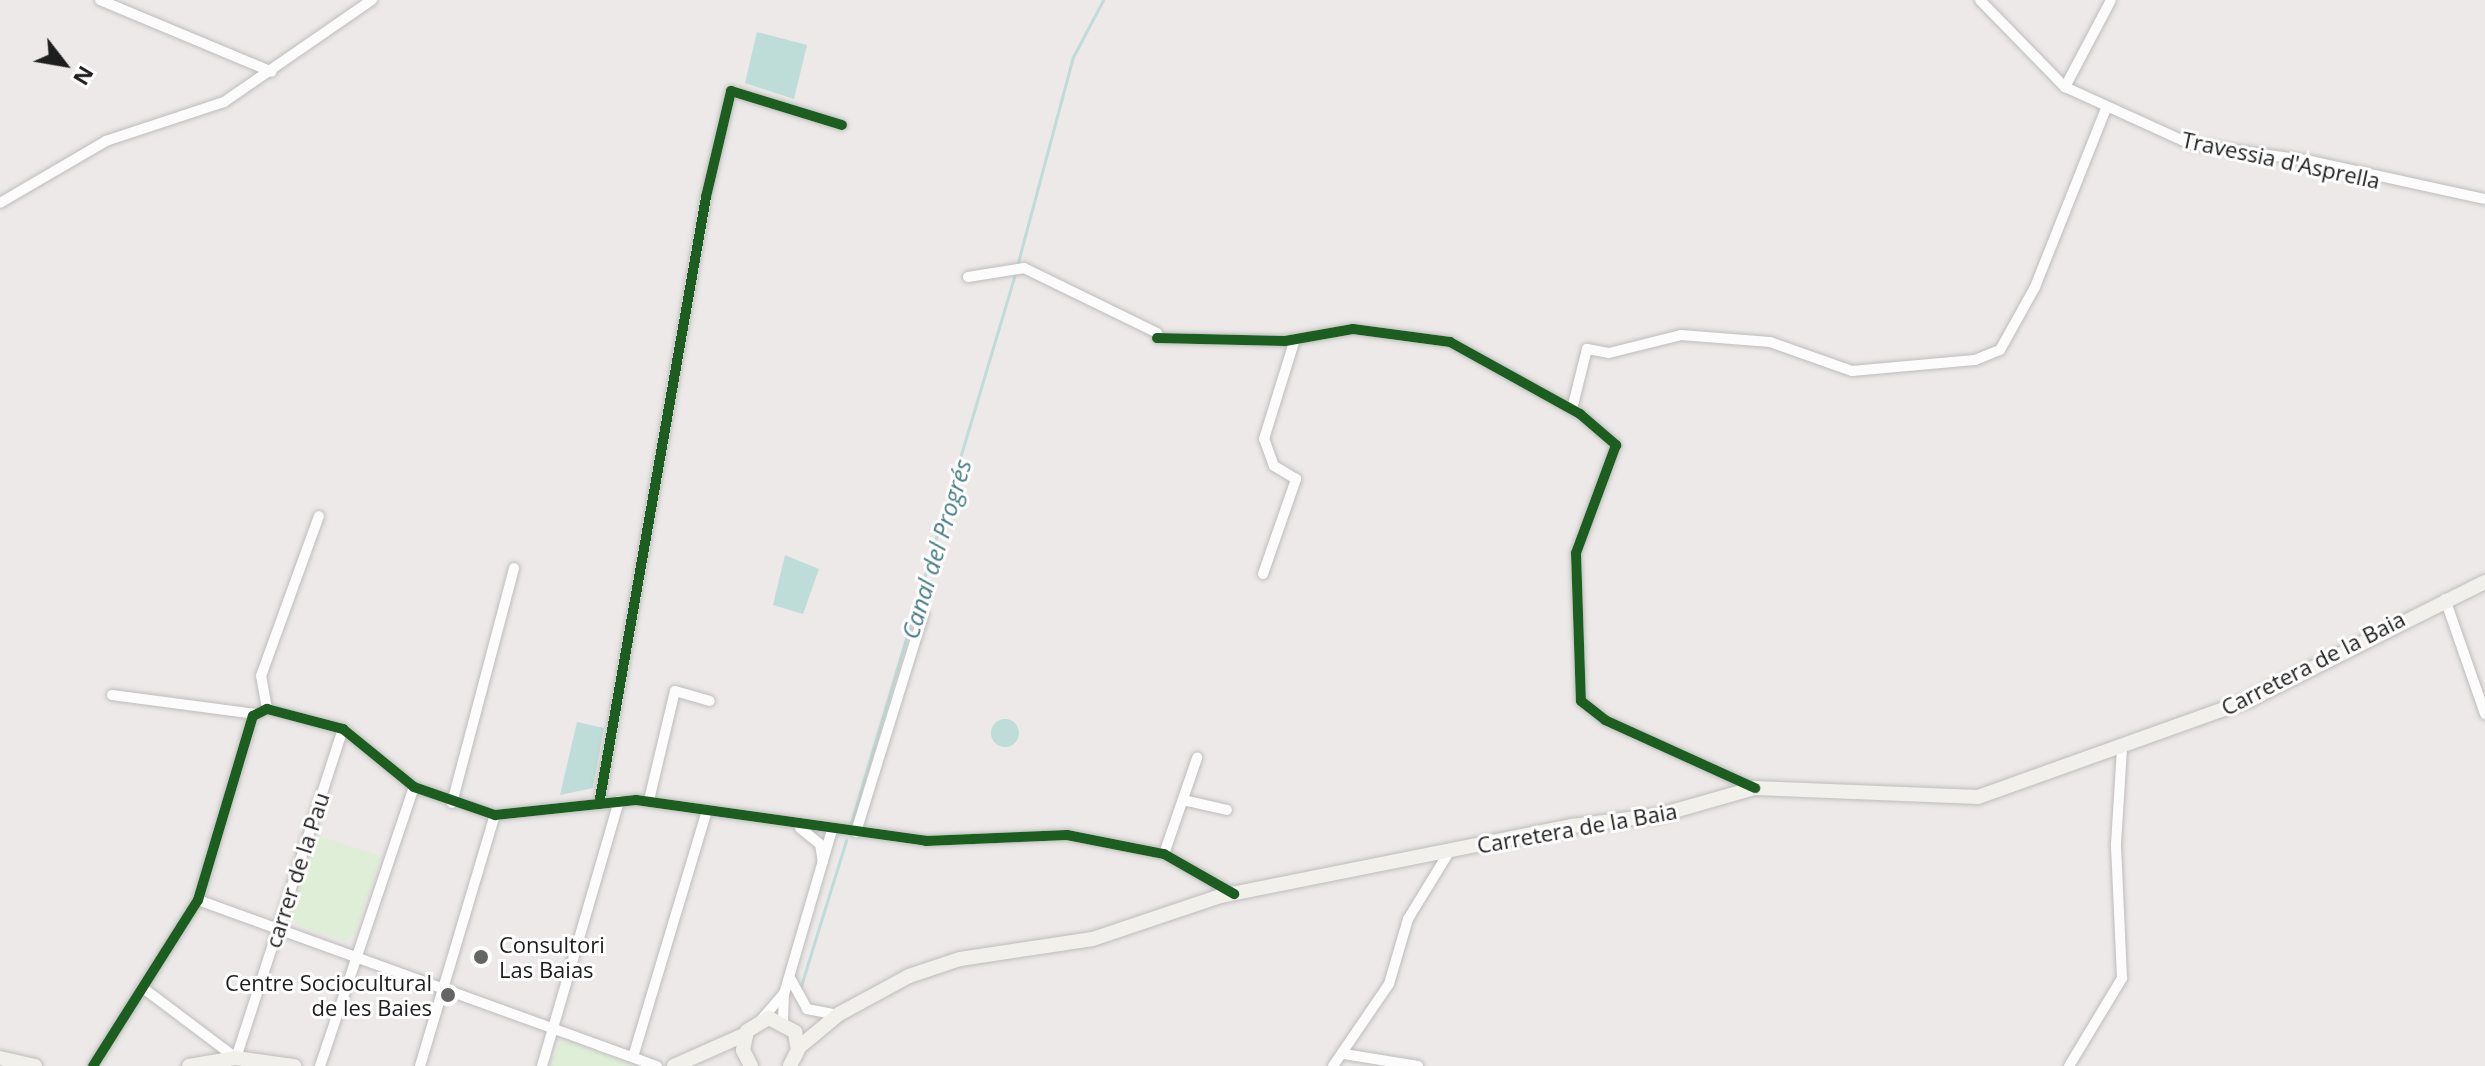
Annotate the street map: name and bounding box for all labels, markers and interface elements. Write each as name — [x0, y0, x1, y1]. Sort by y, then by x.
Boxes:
north arrow — [24, 24, 104, 104]
text: N — [67, 61, 102, 92]
street label: Travessia d'Asprella — [2179, 126, 2383, 194]
water label: Canal del Progrés — [895, 456, 977, 642]
street label: Carretera de la Baia — [2217, 605, 2409, 721]
street label: carrer de la Pau — [259, 789, 335, 951]
street label: Carretera de la Baia — [1475, 797, 1679, 859]
place label: Consultori Las Baias — [499, 931, 605, 982]
marker: Consultori Las Baias — [470, 946, 492, 968]
place label: Centre Sociocultural de les Baies — [225, 969, 432, 1020]
marker: Centre Sociocultural de les Baies — [439, 986, 457, 1004]

